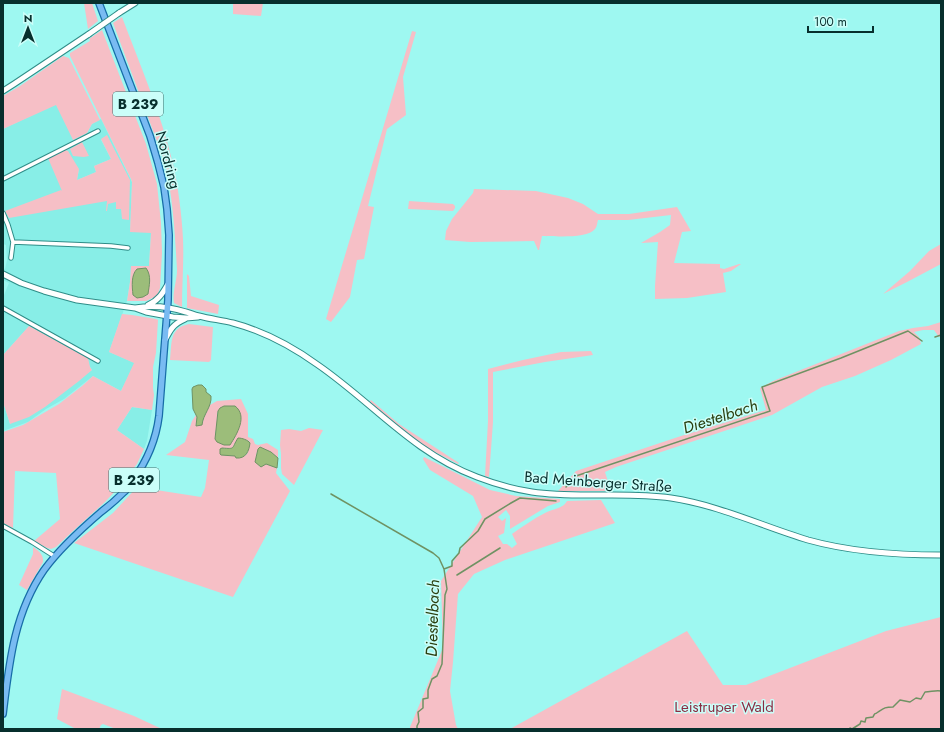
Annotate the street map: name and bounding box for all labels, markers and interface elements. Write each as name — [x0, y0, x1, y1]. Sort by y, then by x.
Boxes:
north arrow — [8, 8, 48, 48]
scale bar — [808, 8, 873, 34]
text: N — [24, 10, 32, 26]
text: 100 m — [814, 13, 847, 31]
road number: B 239 — [113, 92, 163, 116]
street label: Nordring — [150, 129, 186, 191]
water label: Diestelbach — [680, 394, 761, 439]
street label: Bad Meinberger Straße — [524, 466, 673, 498]
road number: B 239 — [109, 468, 159, 492]
water label: Diestelbach — [420, 579, 445, 657]
park label: Leistruper Wald — [674, 696, 774, 718]

